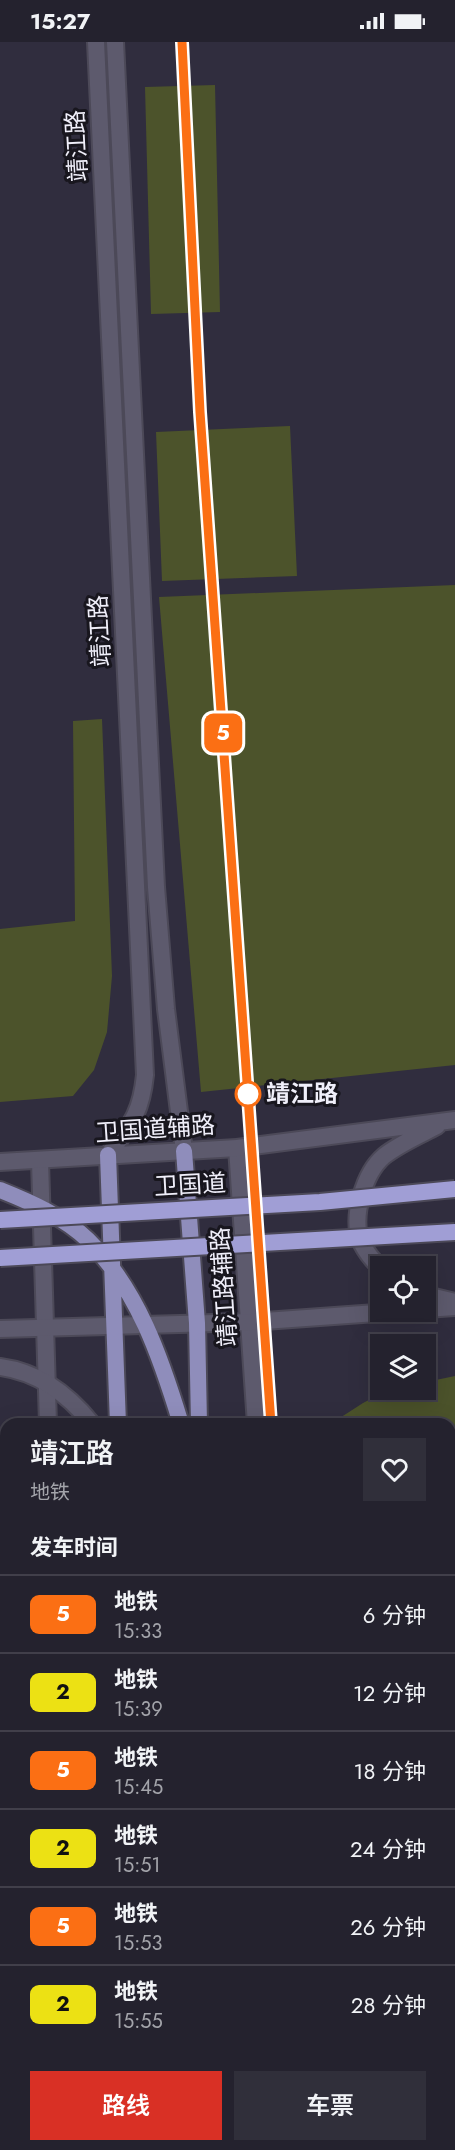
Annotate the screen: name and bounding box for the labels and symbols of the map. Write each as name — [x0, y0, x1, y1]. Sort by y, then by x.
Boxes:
street label: 靖江路 — [57, 109, 96, 183]
street label: 靖江路 — [80, 594, 119, 668]
line badge: 5 — [204, 714, 242, 752]
place label: 靖江路 — [266, 1076, 338, 1111]
marker: 靖江路 — [235, 1081, 261, 1107]
street label: 卫国道辅路 — [94, 1107, 216, 1150]
street label: 卫国道 — [153, 1165, 227, 1204]
street label: 靖江路辅路 — [202, 1226, 245, 1348]

